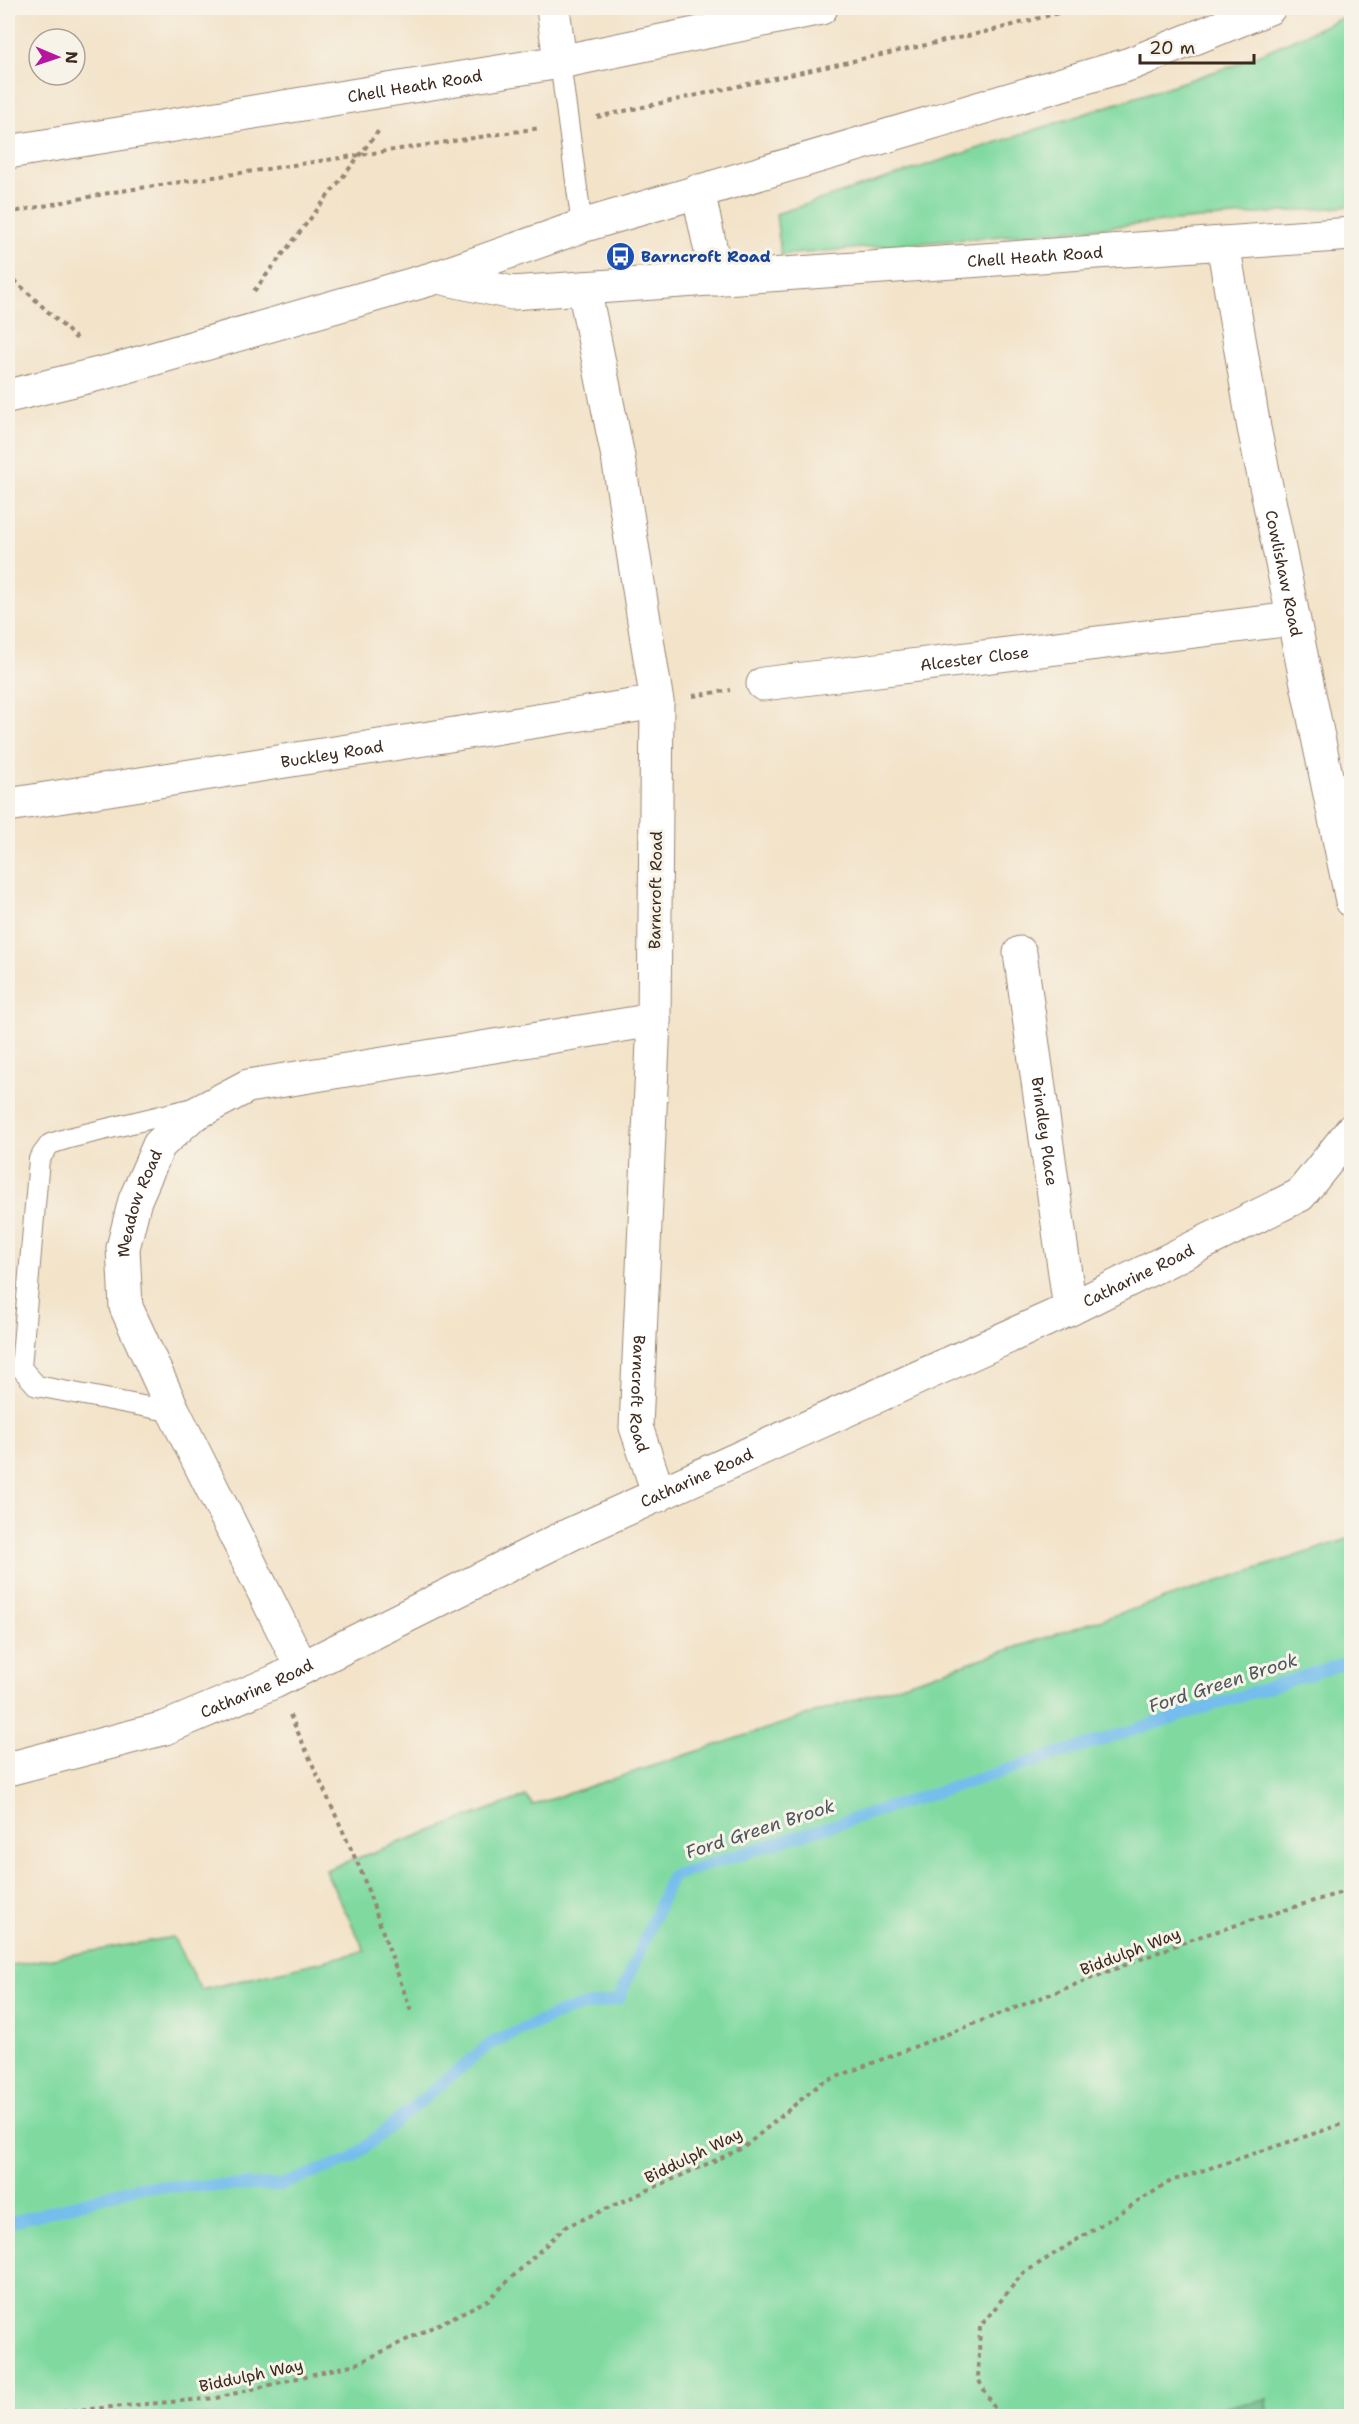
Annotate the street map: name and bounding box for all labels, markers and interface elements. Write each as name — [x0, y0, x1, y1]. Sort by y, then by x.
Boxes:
north arrow — [27, 27, 87, 87]
scale bar — [1140, 27, 1254, 65]
text: 20 m — [1149, 36, 1195, 60]
text: N — [61, 51, 82, 64]
street label: Chell Heath Road — [346, 65, 484, 108]
bus stop icon: Barncroft Road — [604, 240, 636, 272]
street label: Chell Heath Road — [966, 242, 1104, 272]
place label: Barncroft Road — [641, 246, 771, 267]
street label: Cowlishaw Road — [1260, 508, 1307, 639]
street label: Alcester Close — [919, 641, 1030, 676]
street label: Buckley Road — [279, 736, 385, 773]
street label: Barncroft Road — [644, 831, 667, 949]
street label: Brindley Place — [1027, 1076, 1063, 1187]
street label: Meadow Road — [113, 1146, 167, 1258]
street label: Catharine Road — [1079, 1239, 1198, 1312]
street label: Barncroft Road — [624, 1335, 654, 1455]
street label: Catharine Road — [637, 1443, 756, 1512]
water label: Ford Green Brook — [1145, 1647, 1301, 1718]
street label: Catharine Road — [197, 1654, 317, 1723]
water label: Ford Green Brook — [682, 1793, 838, 1864]
street label: Biddulph Way — [1077, 1923, 1183, 1980]
street label: Biddulph Way — [641, 2123, 745, 2188]
street label: Biddulph Way — [197, 2354, 305, 2397]

